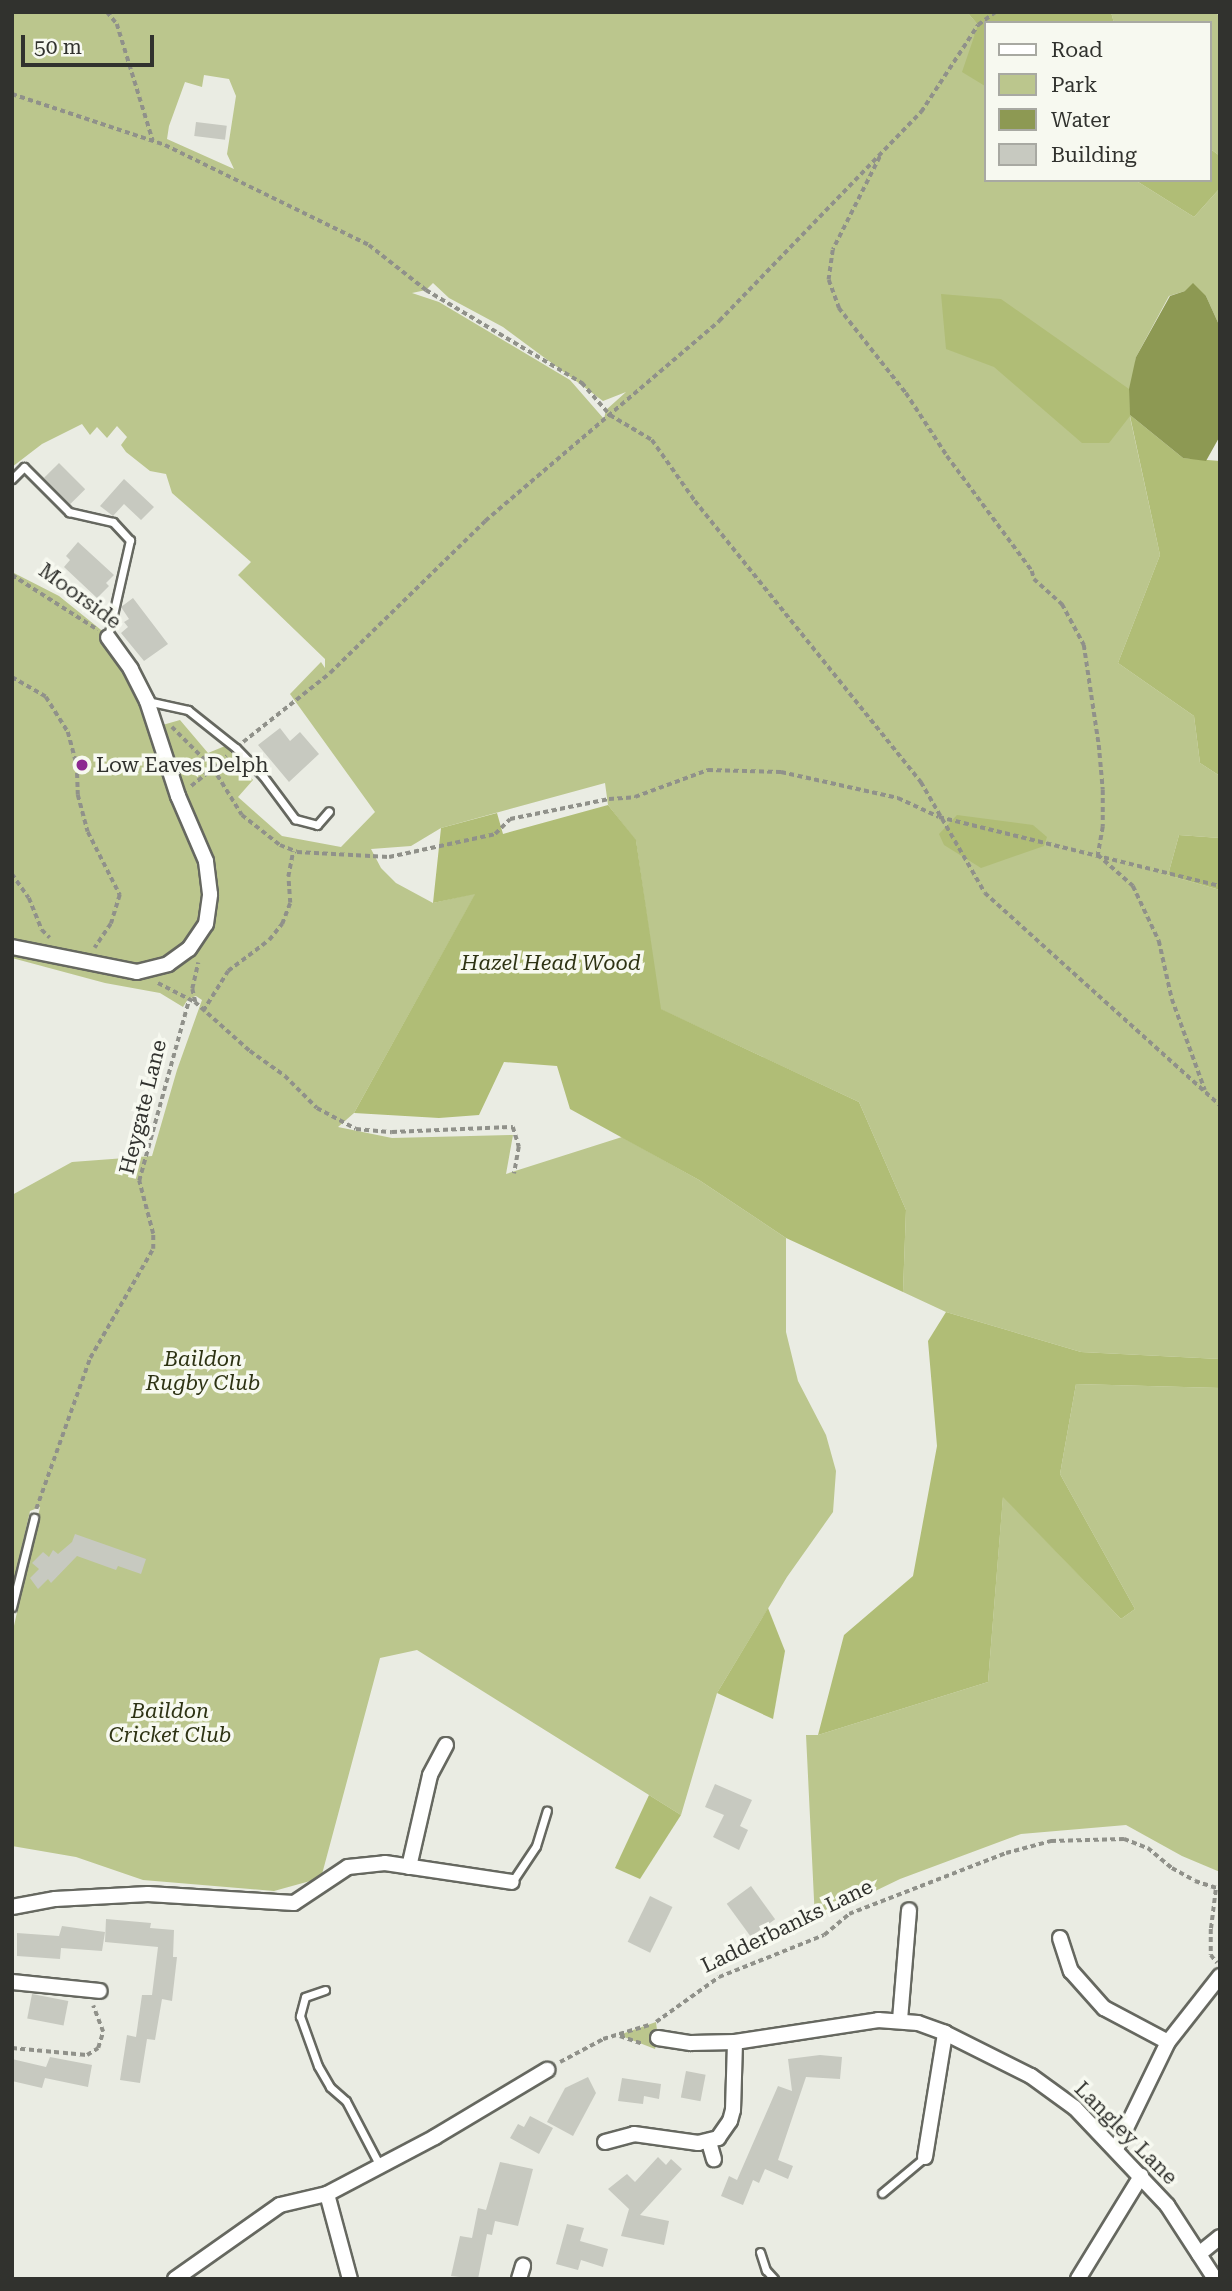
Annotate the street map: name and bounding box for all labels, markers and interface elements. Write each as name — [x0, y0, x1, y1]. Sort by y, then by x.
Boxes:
scale bar — [24, 21, 158, 65]
legend — [984, 21, 1211, 182]
text: 50 m — [34, 35, 82, 59]
text: Road — [1051, 38, 1103, 62]
text: Park — [1051, 73, 1097, 97]
text: Water — [1051, 108, 1110, 132]
text: Building — [1051, 143, 1137, 167]
street label: Moorside — [34, 558, 126, 634]
place label: Low Eaves Delph — [96, 752, 269, 778]
marker: Low Eaves Delph — [74, 757, 90, 773]
park label: Hazel Head Wood — [461, 950, 641, 976]
street label: Heygate Lane — [114, 1037, 172, 1177]
park label: Baildon Rugby Club — [146, 1346, 260, 1396]
park label: Baildon Cricket Club — [109, 1698, 231, 1748]
street label: Ladderbanks Lane — [697, 1874, 877, 1978]
street label: Langley Lane — [1069, 2076, 1183, 2190]

